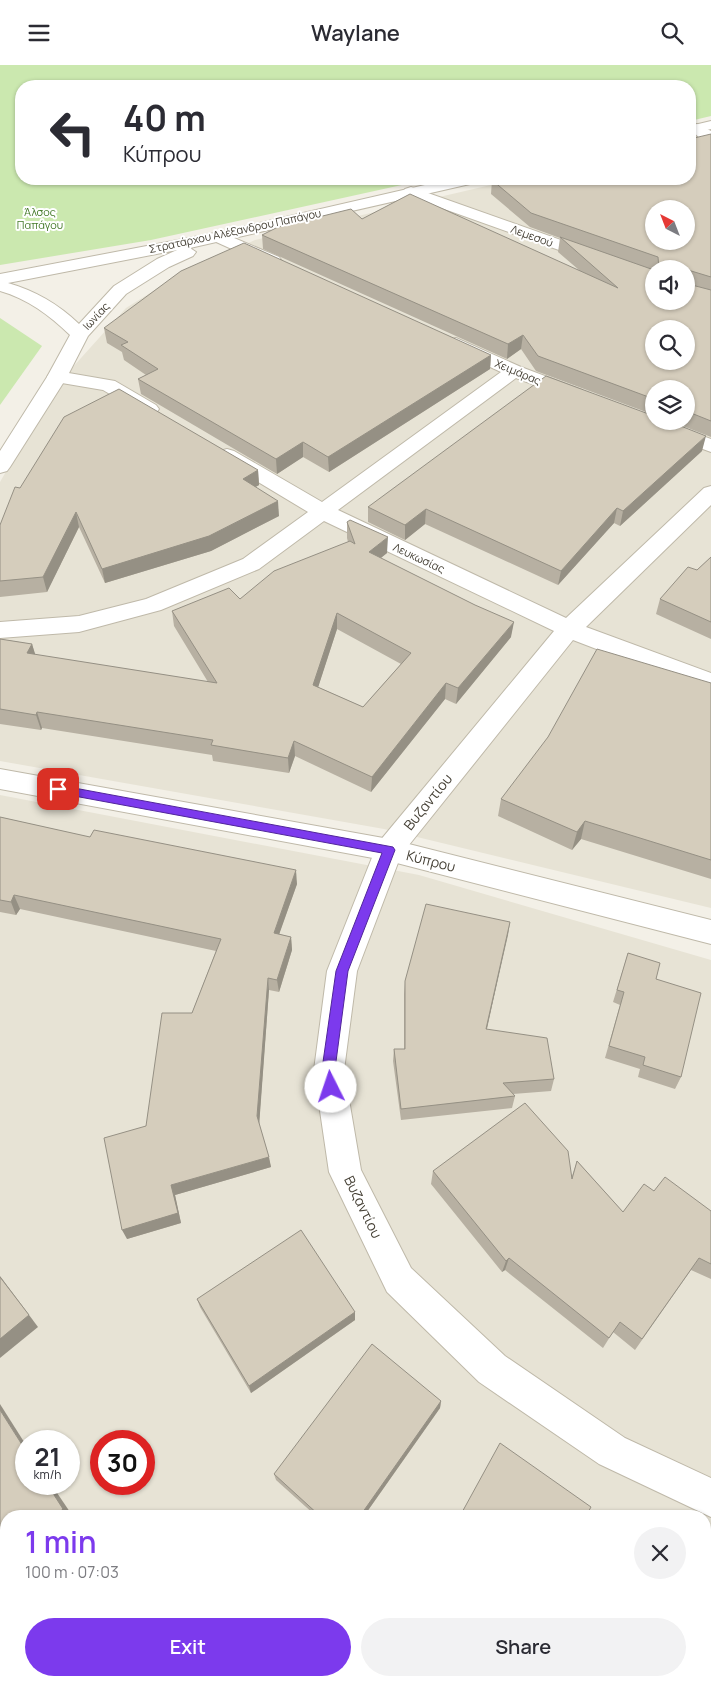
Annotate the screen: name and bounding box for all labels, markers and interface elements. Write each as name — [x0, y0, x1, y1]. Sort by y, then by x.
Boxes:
text: Waylane — [311, 18, 400, 48]
icon: menu — [25, 19, 53, 47]
icon: search — [658, 19, 686, 47]
text: 40 m — [123, 94, 206, 142]
icon: left — [40, 100, 105, 165]
text: Κύπρου — [123, 139, 201, 169]
north arrow — [645, 200, 695, 250]
map controls — [645, 200, 695, 430]
park label: Άλσος Παπάγου — [17, 204, 63, 232]
street label: Στρατάρχου Αλέξανδρου Παπάγου — [147, 205, 322, 256]
street label: Λεμεσού — [509, 221, 555, 250]
button: sound — [645, 260, 695, 310]
street label: Ιωνίας — [79, 299, 112, 333]
button: search — [645, 320, 695, 370]
street label: Χειμάρας — [493, 355, 544, 388]
button: layers — [645, 380, 695, 430]
street label: Λευκωσίας — [391, 539, 448, 576]
pin — [37, 768, 79, 810]
street label: Βυζαντίου — [399, 770, 456, 834]
icon: arrive — [44, 775, 72, 803]
street label: Κύπρου — [405, 845, 458, 876]
position arrow — [304, 1060, 356, 1112]
street label: Βυζαντίου — [340, 1172, 387, 1241]
speed limit sign: 30 — [90, 1430, 155, 1495]
text: 21 — [35, 1439, 60, 1474]
text: km/h — [34, 1466, 61, 1483]
text: 1 min — [25, 1521, 97, 1562]
button: close — [634, 1527, 686, 1579]
text: 100 m · 07:03 — [25, 1561, 119, 1583]
button: Exit — [25, 1618, 351, 1676]
button: Share — [361, 1618, 686, 1676]

